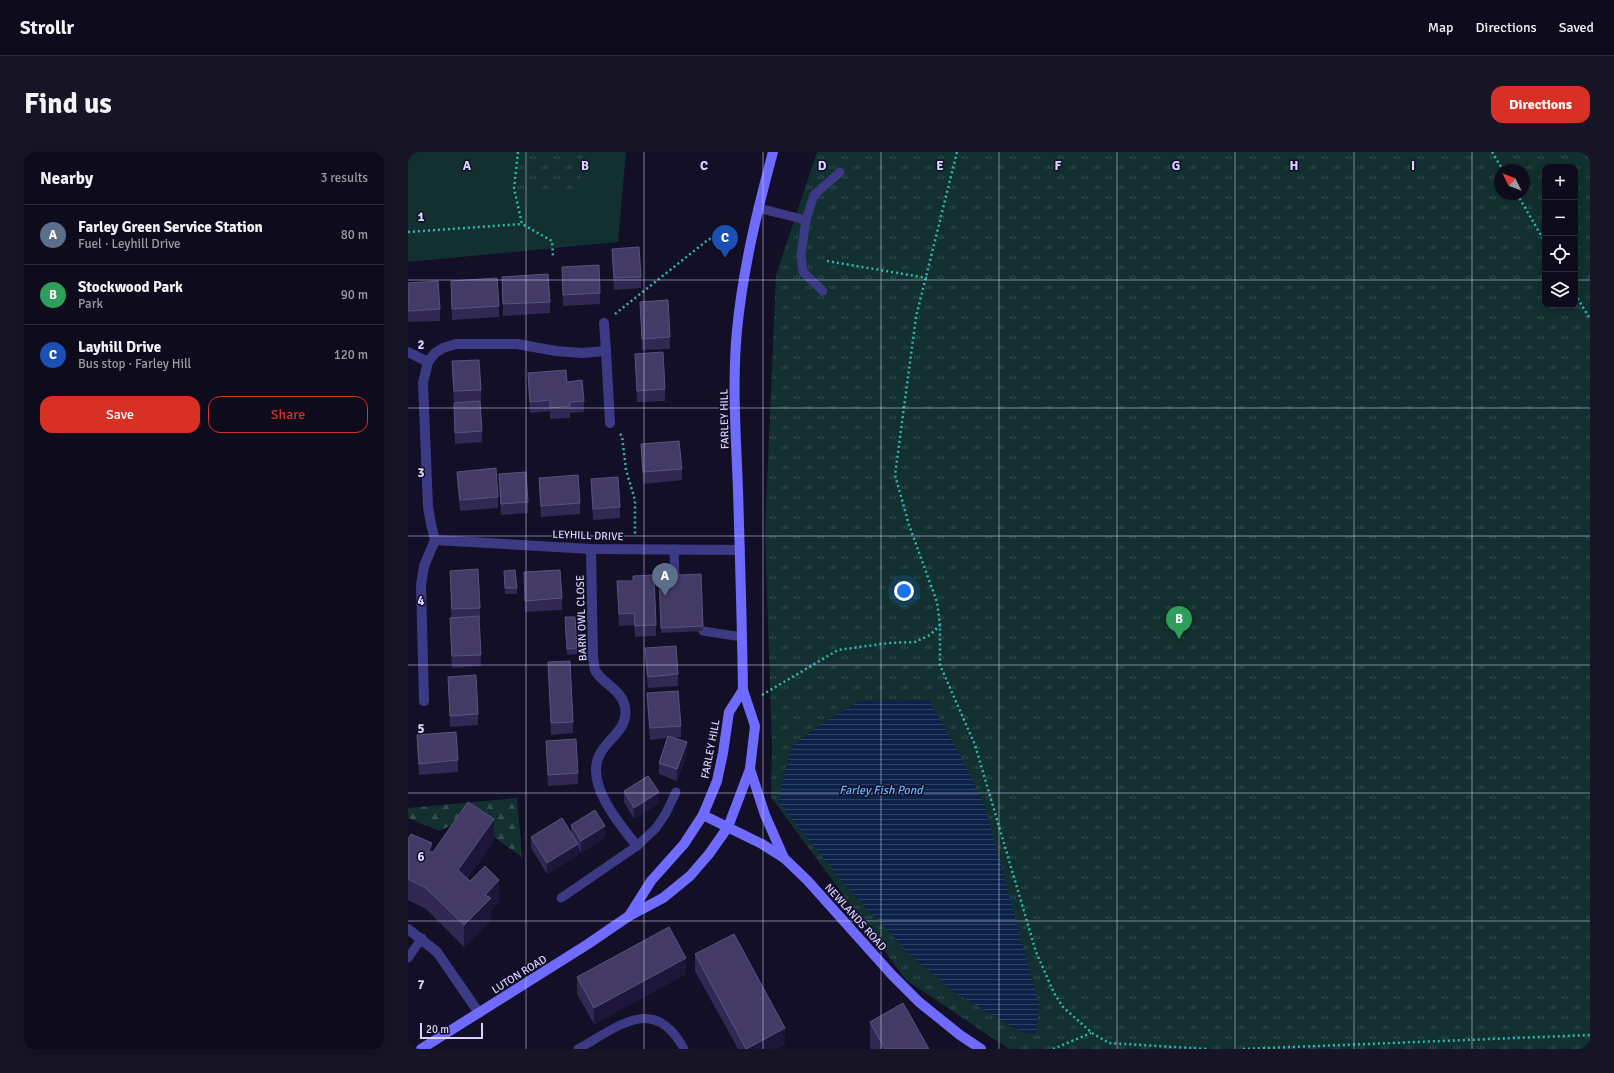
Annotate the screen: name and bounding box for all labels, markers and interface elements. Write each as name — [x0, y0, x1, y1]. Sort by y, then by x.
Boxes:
text: Strollr — [20, 16, 74, 40]
text: Map — [1428, 19, 1454, 36]
text: Directions — [1476, 19, 1537, 36]
text: Saved — [1559, 19, 1594, 36]
button: Directions — [1491, 86, 1590, 123]
text: Find us — [24, 87, 112, 121]
text: A — [463, 158, 472, 174]
text: B — [581, 158, 589, 174]
text: C — [700, 158, 708, 174]
text: D — [818, 158, 827, 174]
text: E — [936, 158, 944, 174]
text: F — [1055, 158, 1062, 174]
text: G — [1172, 158, 1180, 174]
text: H — [1290, 158, 1298, 174]
text: I — [1411, 158, 1415, 174]
north arrow — [1494, 164, 1530, 200]
map controls — [1542, 164, 1578, 308]
button: + — [1542, 164, 1578, 200]
text: Nearby — [40, 168, 93, 189]
text: 3 results — [320, 170, 368, 186]
button: − — [1542, 200, 1578, 236]
text: 1 — [417, 209, 425, 225]
text: Farley Green Service Station — [78, 218, 263, 236]
pin: C — [712, 225, 738, 258]
text: A — [49, 227, 57, 243]
text: 80 m — [341, 227, 368, 243]
text: Fuel · Leyhill Drive — [78, 236, 180, 252]
button: locate — [1542, 236, 1578, 272]
button: layers — [1542, 272, 1578, 308]
text: Stockwood Park — [78, 278, 183, 296]
text: B — [49, 287, 57, 303]
text: 90 m — [341, 287, 368, 303]
text: Park — [78, 296, 103, 312]
text: 2 — [417, 337, 425, 353]
text: Layhill Drive — [78, 338, 161, 356]
text: C — [49, 347, 57, 363]
text: 120 m — [334, 347, 368, 363]
text: Bus stop · Farley Hill — [78, 356, 191, 372]
street label: FARLEY HILL — [717, 388, 732, 449]
button: Save — [40, 396, 200, 433]
button: Share — [208, 396, 368, 433]
text: 3 — [417, 465, 425, 481]
street label: LEYHILL DRIVE — [552, 528, 624, 543]
pin: A — [652, 563, 678, 596]
street label: BARN OWL CLOSE — [574, 575, 589, 661]
your location — [894, 581, 914, 601]
text: 4 — [417, 593, 425, 609]
pin: B — [1166, 606, 1192, 639]
street label: FARLEY HILL — [698, 718, 723, 780]
text: 5 — [417, 721, 425, 737]
water label: Farley Fish Pond — [839, 783, 924, 798]
text: 6 — [417, 849, 425, 865]
street label: NEWLANDS ROAD — [822, 881, 889, 954]
street label: LUTON ROAD — [489, 952, 549, 996]
text: 7 — [417, 977, 425, 993]
scale bar — [420, 1021, 483, 1040]
text: 20 m — [426, 1023, 449, 1036]

